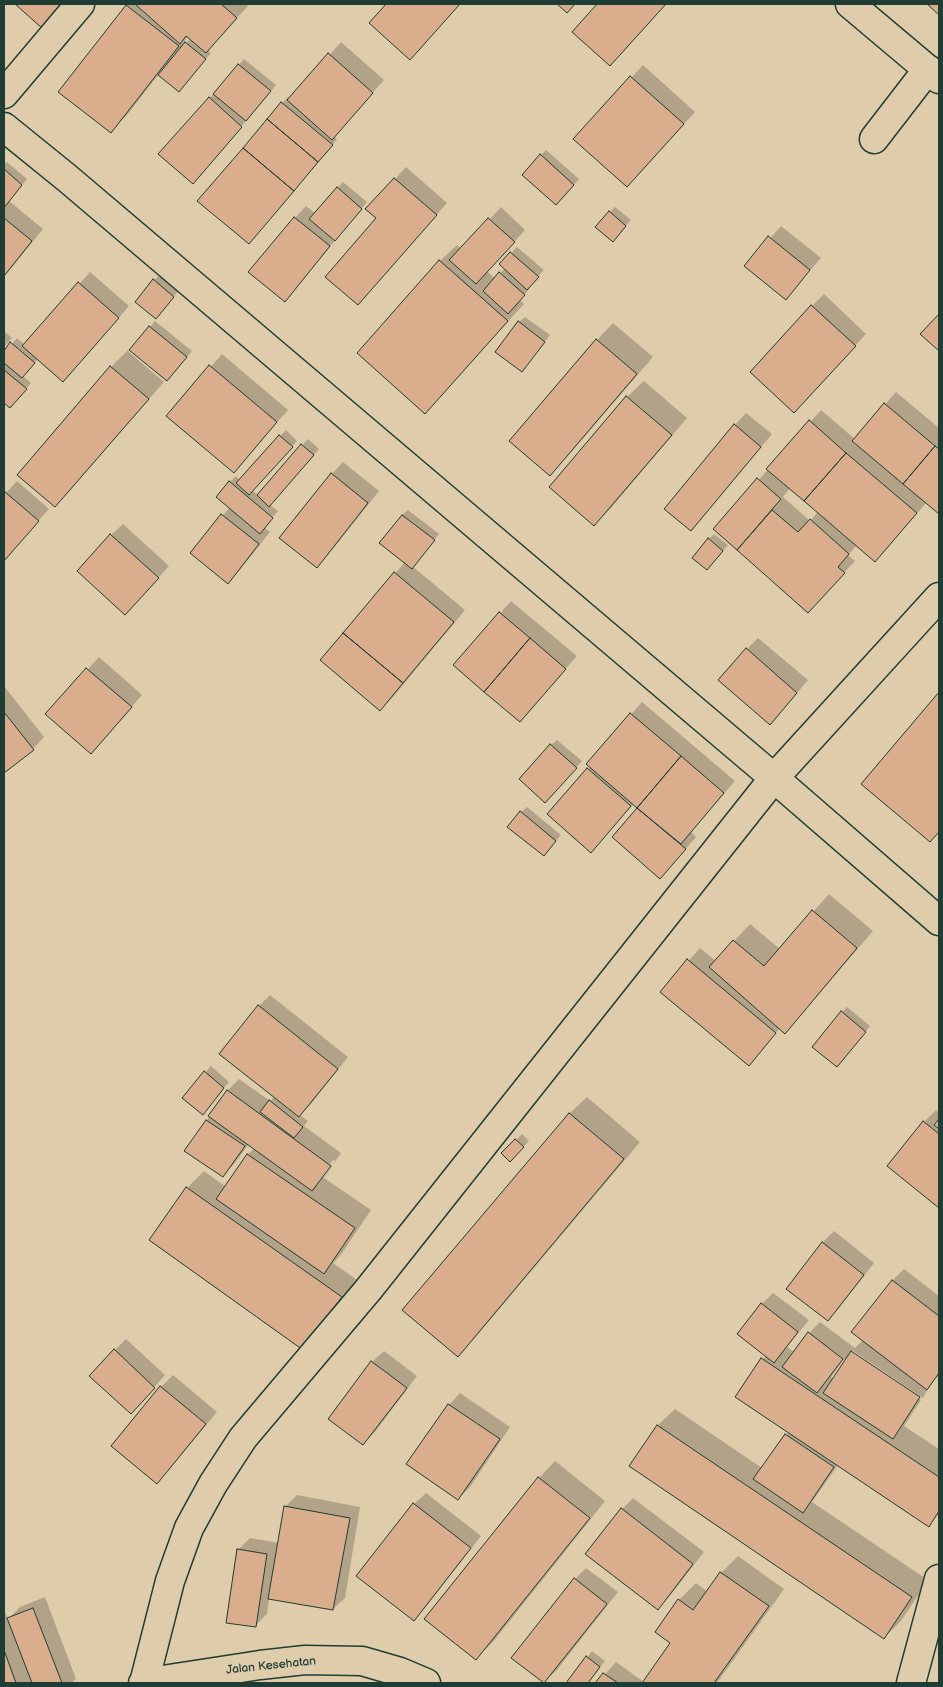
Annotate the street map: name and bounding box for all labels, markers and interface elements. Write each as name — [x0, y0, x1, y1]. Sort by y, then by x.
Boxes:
street label: Jalan Kesehatan — [225, 1654, 317, 1678]

